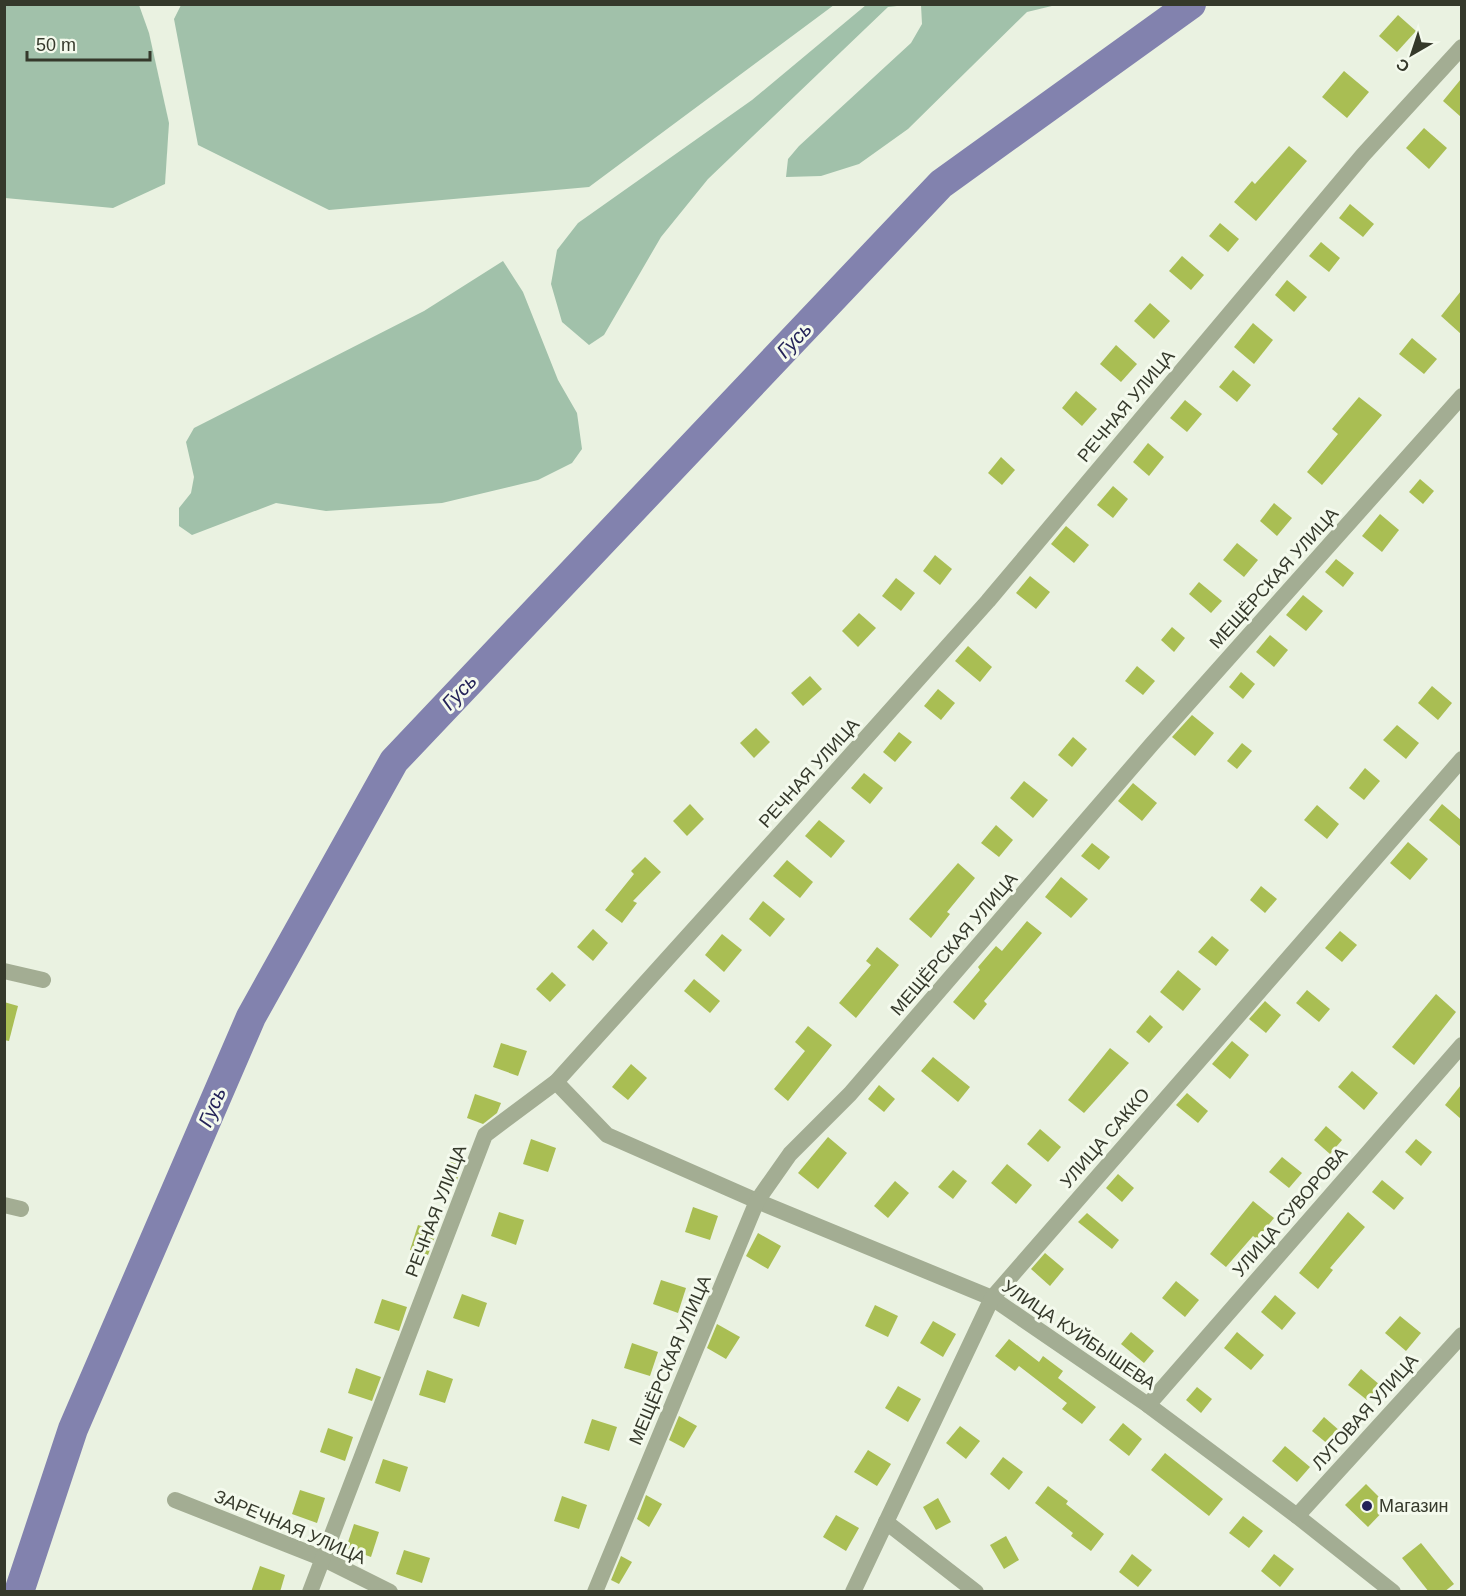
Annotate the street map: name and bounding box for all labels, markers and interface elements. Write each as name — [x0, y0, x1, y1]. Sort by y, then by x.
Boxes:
scale bar — [27, 24, 150, 62]
north arrow — [1382, 24, 1442, 84]
text: 50 m — [36, 35, 76, 55]
text: С — [1393, 55, 1413, 76]
water label: Гусь — [772, 318, 816, 362]
street label: РЕЧНАЯ УЛИЦА — [1073, 346, 1179, 466]
street label: МЕЩЁРСКАЯ УЛИЦА — [1206, 504, 1342, 652]
water label: Гусь — [437, 670, 481, 714]
street label: РЕЧНАЯ УЛИЦА — [755, 714, 863, 832]
street label: МЕЩЁРСКАЯ УЛИЦА — [887, 869, 1021, 1019]
water label: Гусь — [194, 1084, 230, 1130]
street label: УЛИЦА САККО — [1056, 1084, 1154, 1192]
street label: РЕЧНАЯ УЛИЦА — [402, 1142, 470, 1280]
street label: УЛИЦА СУВОРОВА — [1229, 1143, 1351, 1281]
street label: МЕЩЁРСКАЯ УЛИЦА — [625, 1272, 715, 1448]
street label: УЛИЦА КУЙБЫШЕВА — [999, 1275, 1160, 1394]
street label: ЛУГОВАЯ УЛИЦА — [1308, 1350, 1422, 1474]
street label: ЗАРЕЧНАЯ УЛИЦА — [211, 1486, 369, 1568]
place label: Магазин — [1379, 1496, 1448, 1516]
marker: Магазин — [1360, 1499, 1374, 1513]

